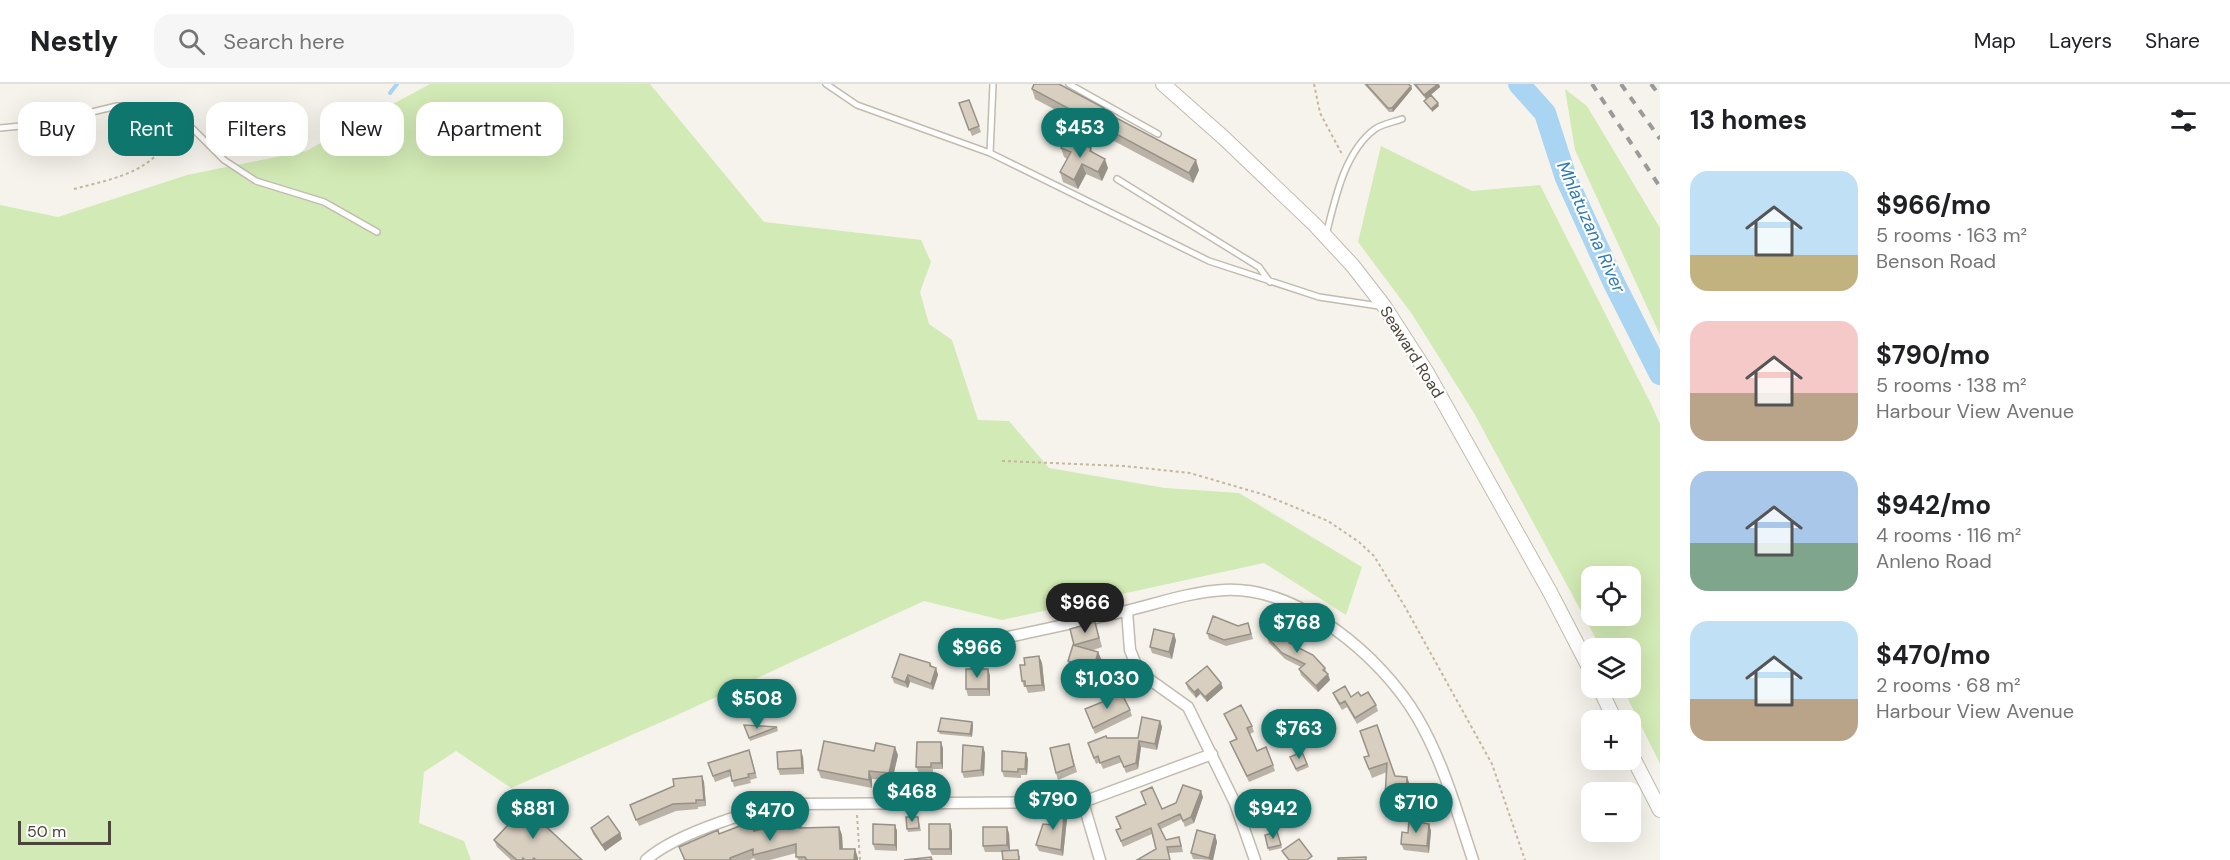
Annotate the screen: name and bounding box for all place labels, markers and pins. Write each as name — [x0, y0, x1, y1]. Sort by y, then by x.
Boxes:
pin: $453 — [1044, 108, 1116, 159]
pin: $966 — [1049, 583, 1121, 634]
pin: $768 — [1261, 603, 1333, 654]
pin: $966 — [941, 628, 1013, 679]
pin: $1,030 — [1058, 659, 1156, 710]
pin: $508 — [721, 679, 793, 730]
pin: $763 — [1263, 709, 1335, 760]
pin: $468 — [876, 772, 948, 823]
pin: $790 — [1017, 780, 1089, 831]
pin: $710 — [1380, 783, 1452, 834]
pin: $881 — [497, 789, 569, 840]
pin: $942 — [1237, 789, 1309, 840]
pin: $470 — [734, 791, 806, 842]

